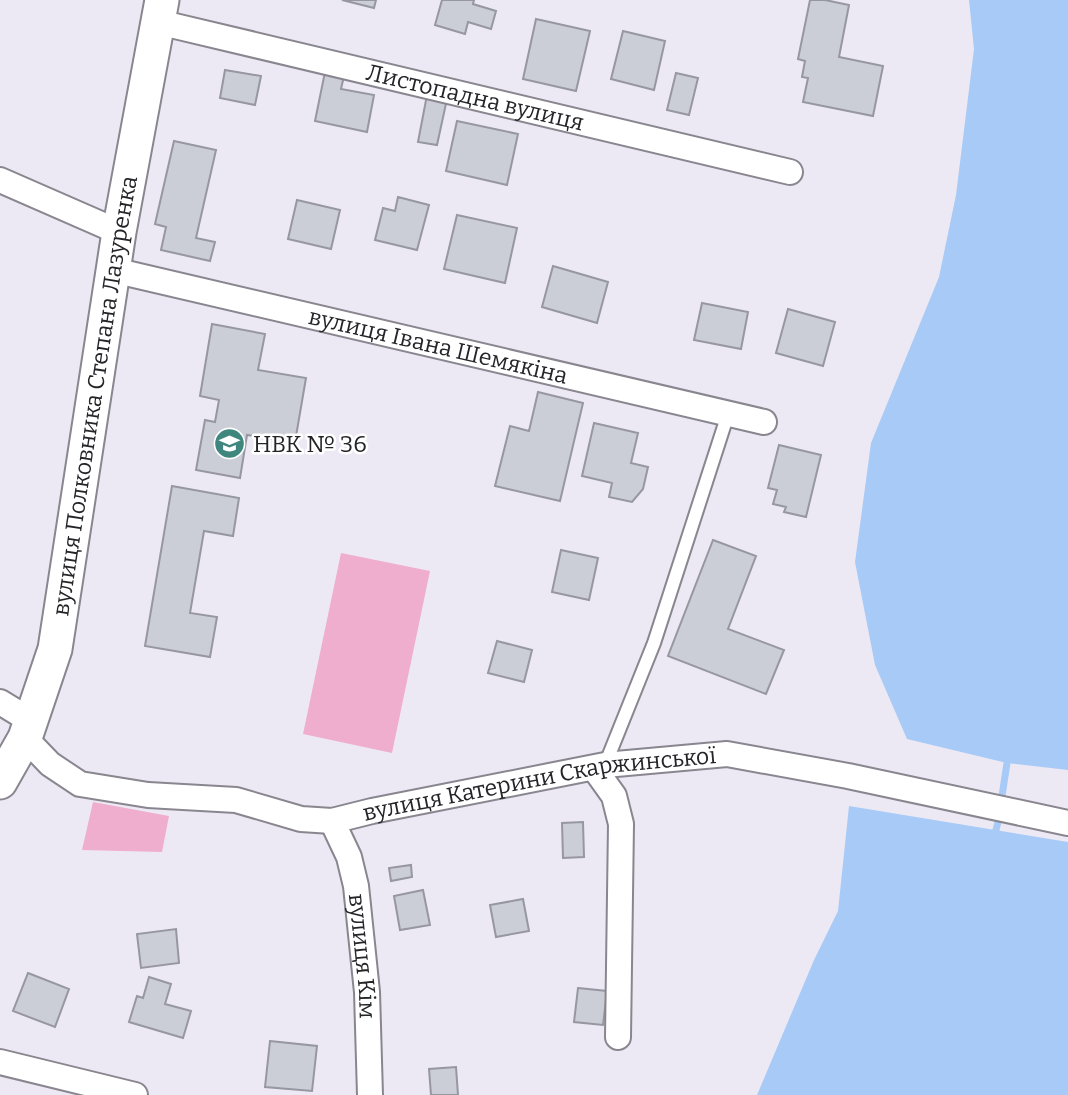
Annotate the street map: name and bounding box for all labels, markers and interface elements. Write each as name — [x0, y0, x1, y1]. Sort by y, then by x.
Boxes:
street label: Листопадна вулиця — [364, 58, 587, 137]
street label: вулиця Полковника Степана Лазуренка — [46, 173, 143, 618]
street label: вулиця Івана Шемякіна — [306, 302, 571, 390]
school or university icon: НВК № 36 — [213, 427, 247, 461]
place label: НВК № 36 — [253, 430, 367, 458]
street label: вулиця Катерини Скаржинської — [360, 741, 717, 827]
street label: вулиця Кім — [343, 892, 382, 1019]

